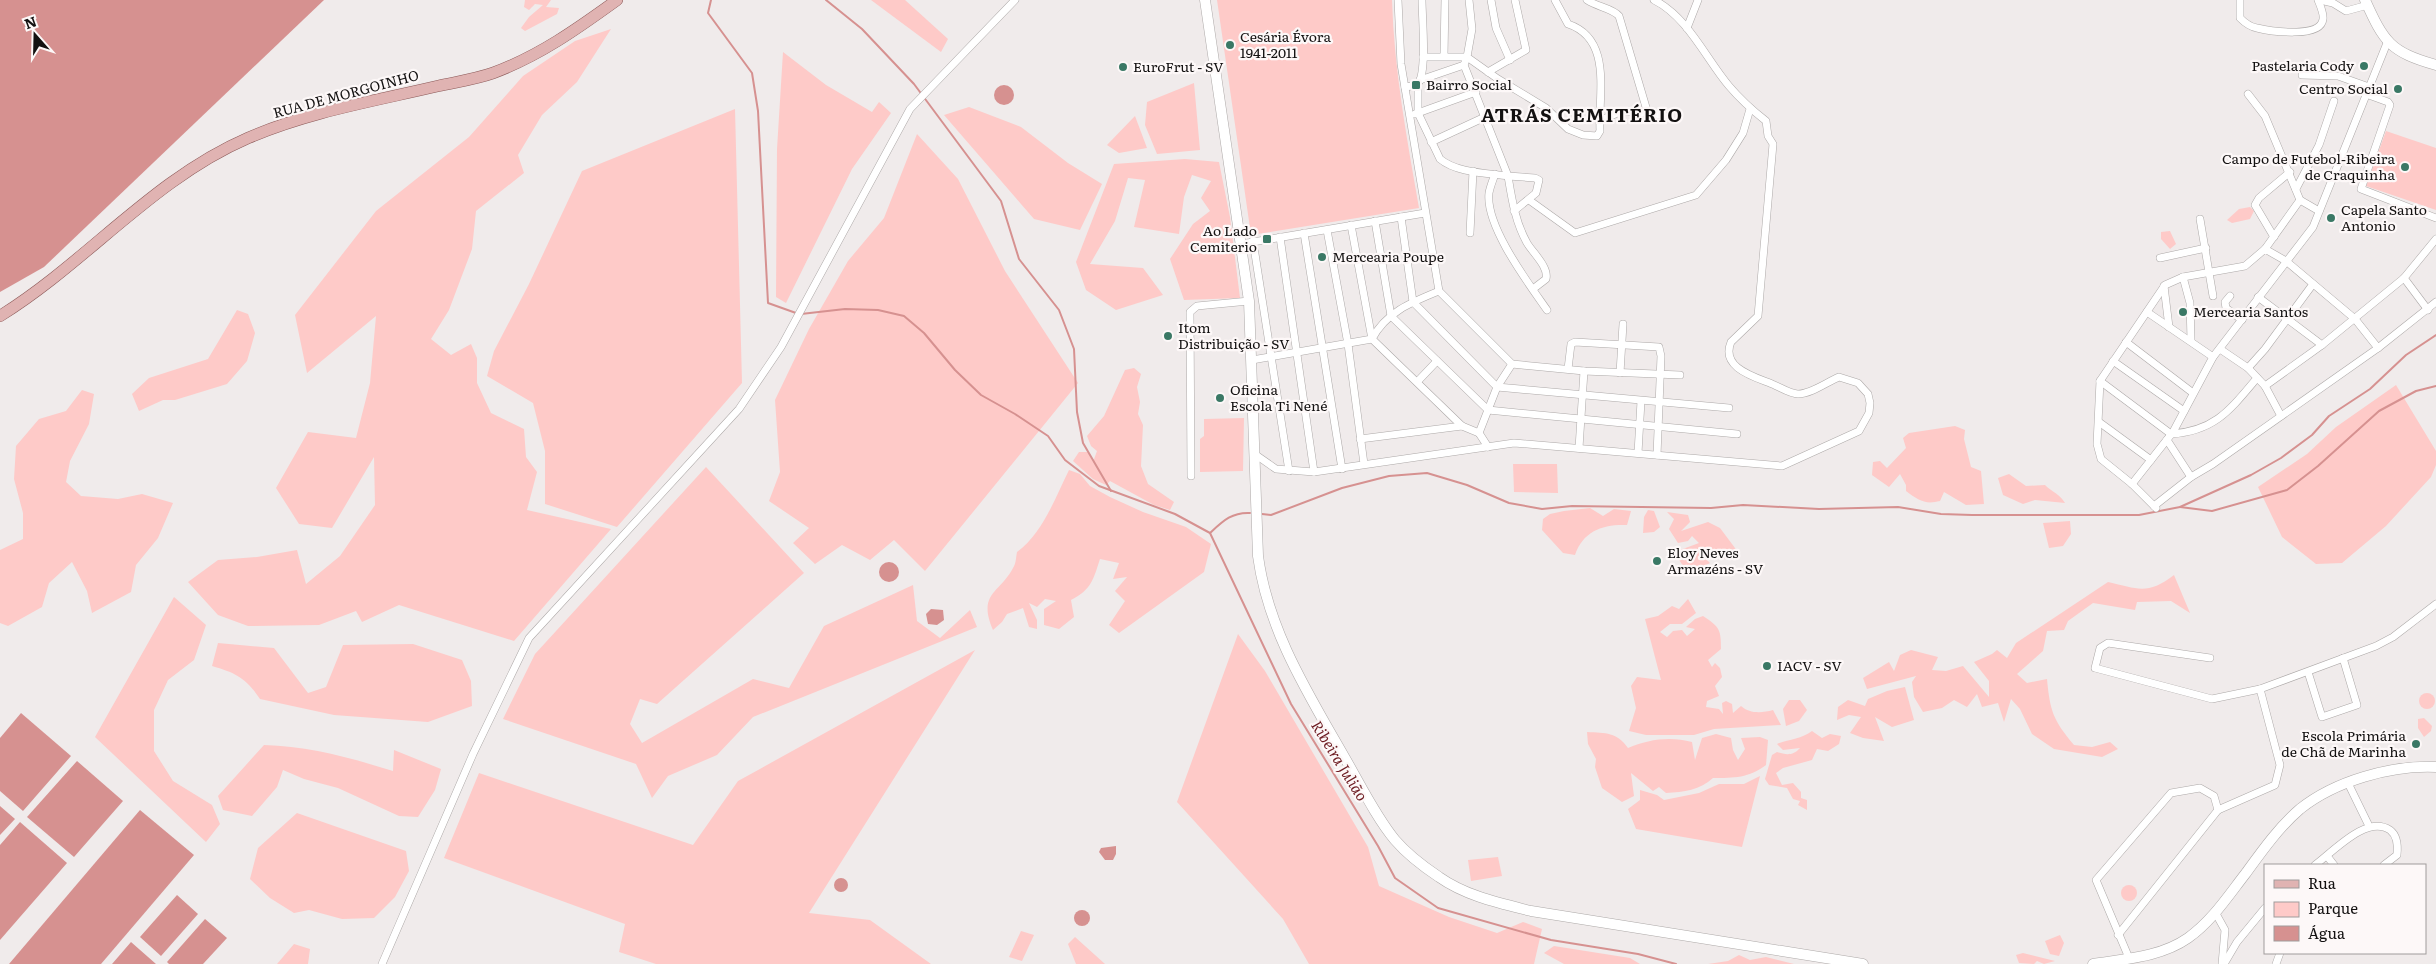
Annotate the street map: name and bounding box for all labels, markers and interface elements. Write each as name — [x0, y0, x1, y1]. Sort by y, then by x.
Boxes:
north arrow — [10, 10, 60, 60]
text: N — [21, 10, 39, 33]
place label: Cesária Évora 1941-2011 — [1240, 26, 1331, 62]
marker: Cesária Évora 1941-2011 — [1224, 39, 1236, 51]
place label: Pastelaria Cody — [2251, 55, 2355, 75]
place label: EuroFrut - SV — [1133, 56, 1224, 76]
marker: Pastelaria Cody — [2358, 60, 2370, 72]
marker: EuroFrut - SV — [1117, 61, 1129, 73]
street label: RUA DE MORGOINHO — [271, 64, 421, 122]
place label: Bairro Social — [1426, 74, 1512, 94]
place label: Centro Social — [2299, 78, 2388, 98]
marker: Bairro Social — [1410, 79, 1422, 91]
marker: Centro Social — [2392, 83, 2404, 95]
district label: ATRÁS CEMITÉRIO — [1481, 100, 1683, 128]
place label: Campo de Futebol-Ribeira de Craquinha — [2222, 148, 2395, 184]
marker: Campo de Futebol-Ribeira de Craquinha — [2399, 161, 2411, 173]
place label: Capela Santo Antonio — [2341, 199, 2427, 235]
marker: Capela Santo Antonio — [2325, 212, 2337, 224]
place label: Ao Lado Cemiterio — [1190, 220, 1257, 256]
marker: Ao Lado Cemiterio — [1261, 233, 1273, 245]
place label: Mercearia Poupe — [1332, 246, 1444, 266]
marker: Mercearia Poupe — [1316, 251, 1328, 263]
place label: Mercearia Santos — [2193, 301, 2308, 321]
marker: Mercearia Santos — [2177, 306, 2189, 318]
place label: Itom Distribuição - SV — [1178, 317, 1290, 353]
marker: Itom Distribuição - SV — [1162, 330, 1174, 342]
place label: Oficina Escola Ti Nené — [1230, 379, 1327, 415]
marker: Oficina Escola Ti Nené — [1214, 392, 1226, 404]
place label: Eloy Neves Armazéns - SV — [1667, 542, 1764, 578]
marker: Eloy Neves Armazéns - SV — [1651, 555, 1663, 567]
place label: IACV - SV — [1777, 655, 1842, 675]
marker: IACV - SV — [1761, 660, 1773, 672]
water label: Ribeira Julião — [1306, 715, 1374, 805]
place label: Escola Primária de Chã de Marinha — [2281, 725, 2406, 761]
marker: Escola Primária de Chã de Marinha — [2410, 738, 2422, 750]
legend — [2264, 864, 2426, 954]
text: Rua — [2308, 871, 2337, 894]
text: Parque — [2308, 896, 2358, 919]
text: Água — [2308, 921, 2346, 944]

